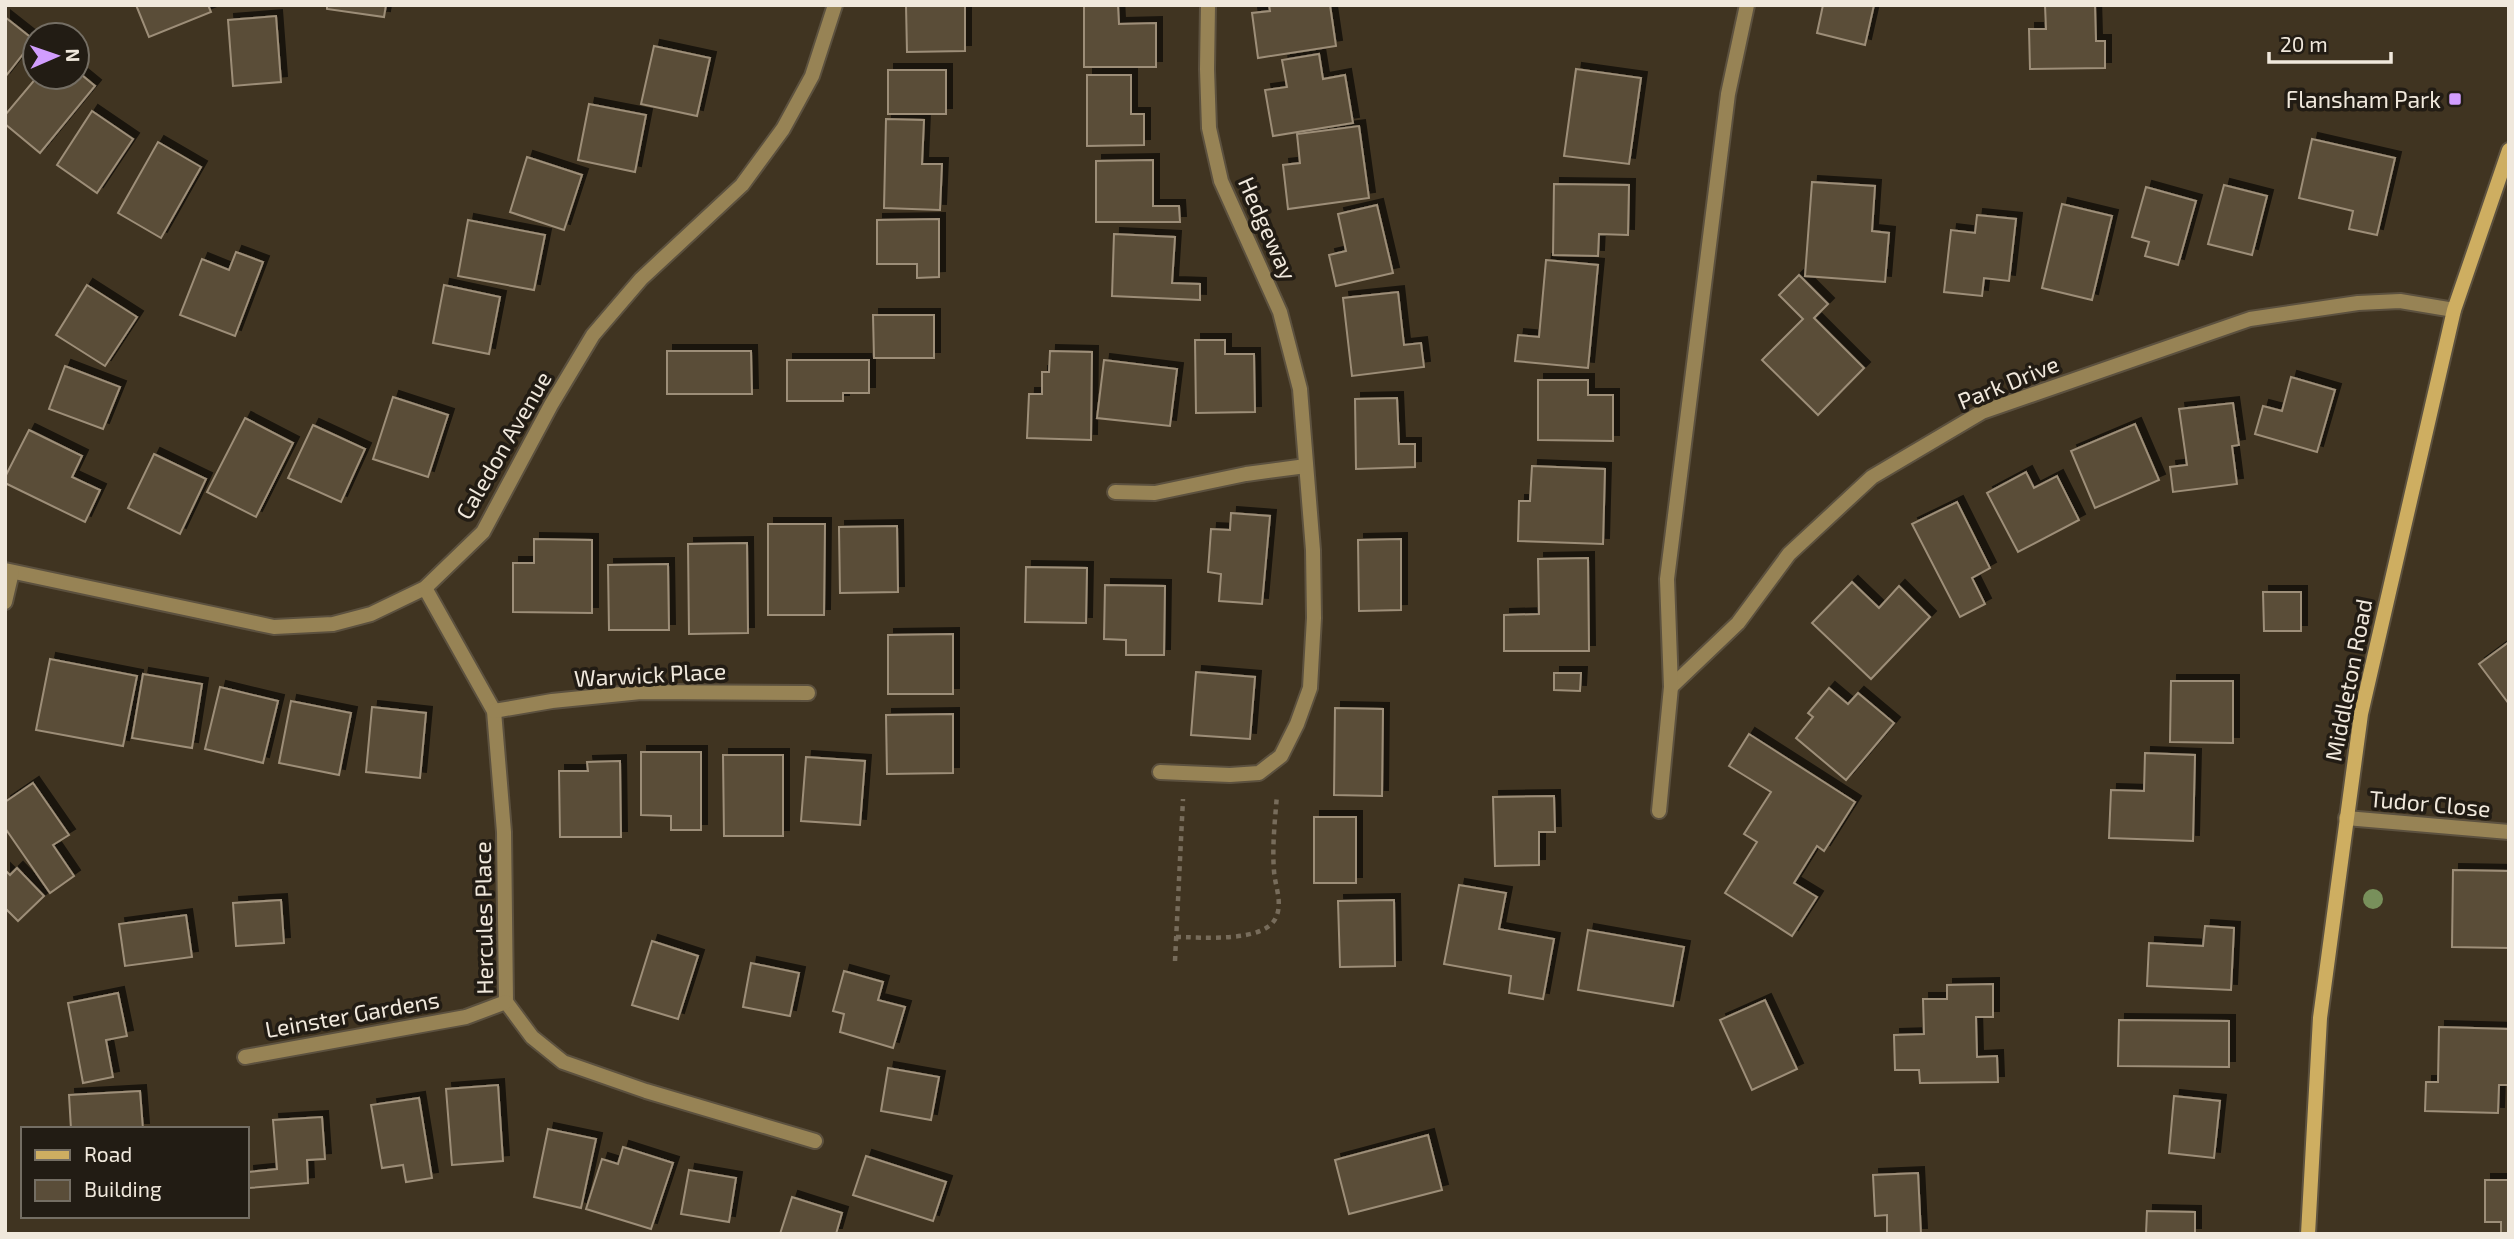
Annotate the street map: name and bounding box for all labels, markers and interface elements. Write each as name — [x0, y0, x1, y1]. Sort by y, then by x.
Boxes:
north arrow — [21, 21, 91, 91]
scale bar — [2269, 21, 2392, 65]
text: 20 m — [2280, 31, 2328, 56]
text: N — [62, 48, 85, 63]
place label: Flansham Park — [2286, 85, 2441, 113]
marker: Flansham Park — [2447, 91, 2463, 107]
street label: Hedgeway — [1233, 172, 1303, 284]
street label: Park Drive — [1953, 349, 2063, 415]
street label: Caledon Avenue — [449, 366, 557, 524]
street label: Middleton Road — [2319, 596, 2377, 764]
street label: Warwick Place — [573, 656, 727, 692]
street label: Tudor Close — [2368, 784, 2492, 822]
street label: Hercules Place — [468, 841, 498, 995]
street label: Leinster Gardens — [263, 985, 441, 1043]
legend — [21, 1127, 248, 1218]
text: Road — [84, 1141, 132, 1166]
text: Building — [84, 1176, 162, 1201]

